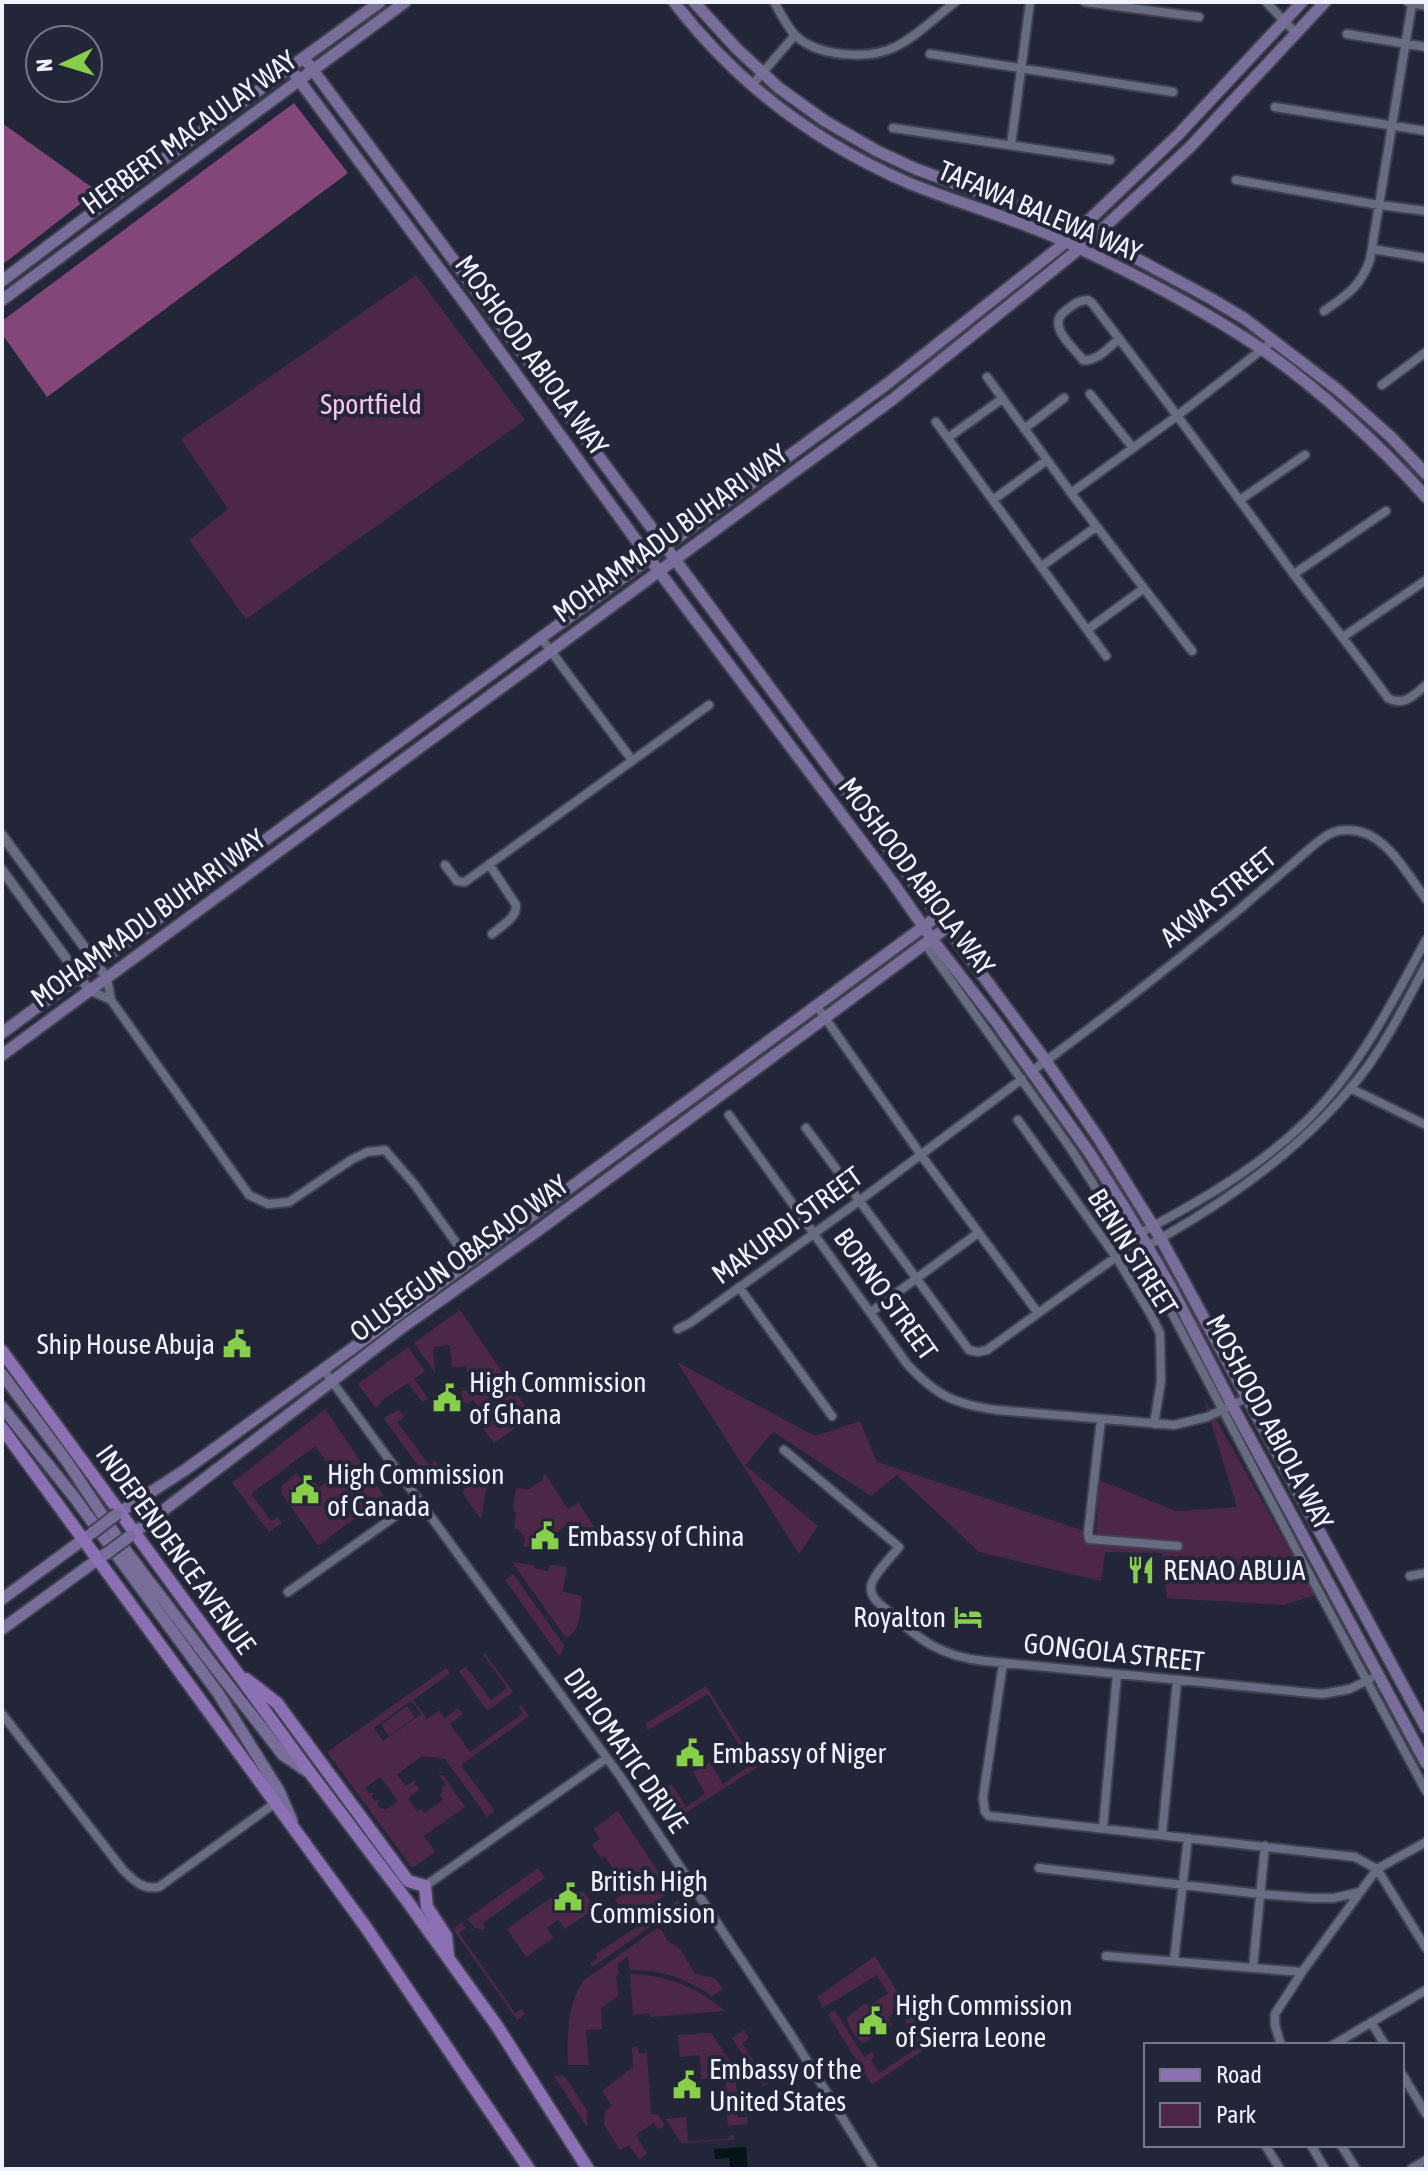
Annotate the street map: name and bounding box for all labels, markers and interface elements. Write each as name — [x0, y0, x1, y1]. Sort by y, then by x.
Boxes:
north arrow — [24, 24, 104, 104]
street label: HERBERT MACAULAY WAY — [76, 43, 303, 220]
text: N — [31, 58, 57, 73]
street label: TAFAWA BALEWA WAY — [934, 154, 1147, 268]
street label: MOSHOOD ABIOLA WAY — [449, 249, 615, 461]
park label: Sportfield — [320, 388, 422, 420]
street label: MOHAMMADU BUHARI WAY — [547, 437, 794, 629]
street label: MOSHOOD ABIOLA WAY — [832, 771, 1002, 981]
street label: MOHAMMADU BUHARI WAY — [25, 822, 272, 1014]
street label: AKWA STREET — [1154, 841, 1282, 953]
street label: MAKURDI STREET — [706, 1160, 868, 1290]
street label: OLUSEGUN OBASAJO WAY — [344, 1168, 575, 1348]
street label: BENIN STREET — [1081, 1183, 1185, 1321]
street label: BORNO STREET — [828, 1222, 944, 1366]
street label: MOSHOOD ABIOLA WAY — [1200, 1309, 1340, 1535]
place label: Ship House Abuja — [37, 1328, 215, 1360]
public building icon: Ship House Abuja — [222, 1329, 252, 1359]
place label: High Commission of Ghana — [469, 1366, 647, 1430]
public building icon: High Commission of Ghana — [432, 1383, 462, 1413]
street label: INDEPENDENCE AVENUE — [90, 1439, 262, 1659]
place label: High Commission of Canada — [327, 1458, 505, 1522]
public building icon: High Commission of Canada — [290, 1475, 320, 1505]
place label: Embassy of China — [567, 1520, 744, 1552]
public building icon: Embassy of China — [530, 1521, 560, 1551]
place label: RENAO ABUJA — [1163, 1554, 1306, 1586]
restaurant icon: RENAO ABUJA — [1126, 1555, 1156, 1585]
place label: Royalton — [853, 1601, 946, 1633]
hotel icon: Royalton — [953, 1602, 983, 1632]
street label: GONGOLA STREET — [1022, 1627, 1206, 1677]
street label: DIPLOMATIC DRIVE — [558, 1662, 694, 1838]
place label: Embassy of Niger — [712, 1737, 886, 1769]
public building icon: Embassy of Niger — [675, 1738, 705, 1768]
place label: British High Commission — [590, 1865, 715, 1929]
public building icon: British High Commission — [553, 1882, 583, 1912]
place label: High Commission of Sierra Leone — [895, 1989, 1073, 2053]
public building icon: High Commission of Sierra Leone — [858, 2006, 888, 2036]
legend — [1144, 2043, 1404, 2147]
place label: Embassy of the United States — [709, 2053, 862, 2117]
text: Road — [1216, 2061, 1262, 2088]
public building icon: Embassy of the United States — [672, 2070, 702, 2100]
text: Park — [1216, 2101, 1257, 2128]

